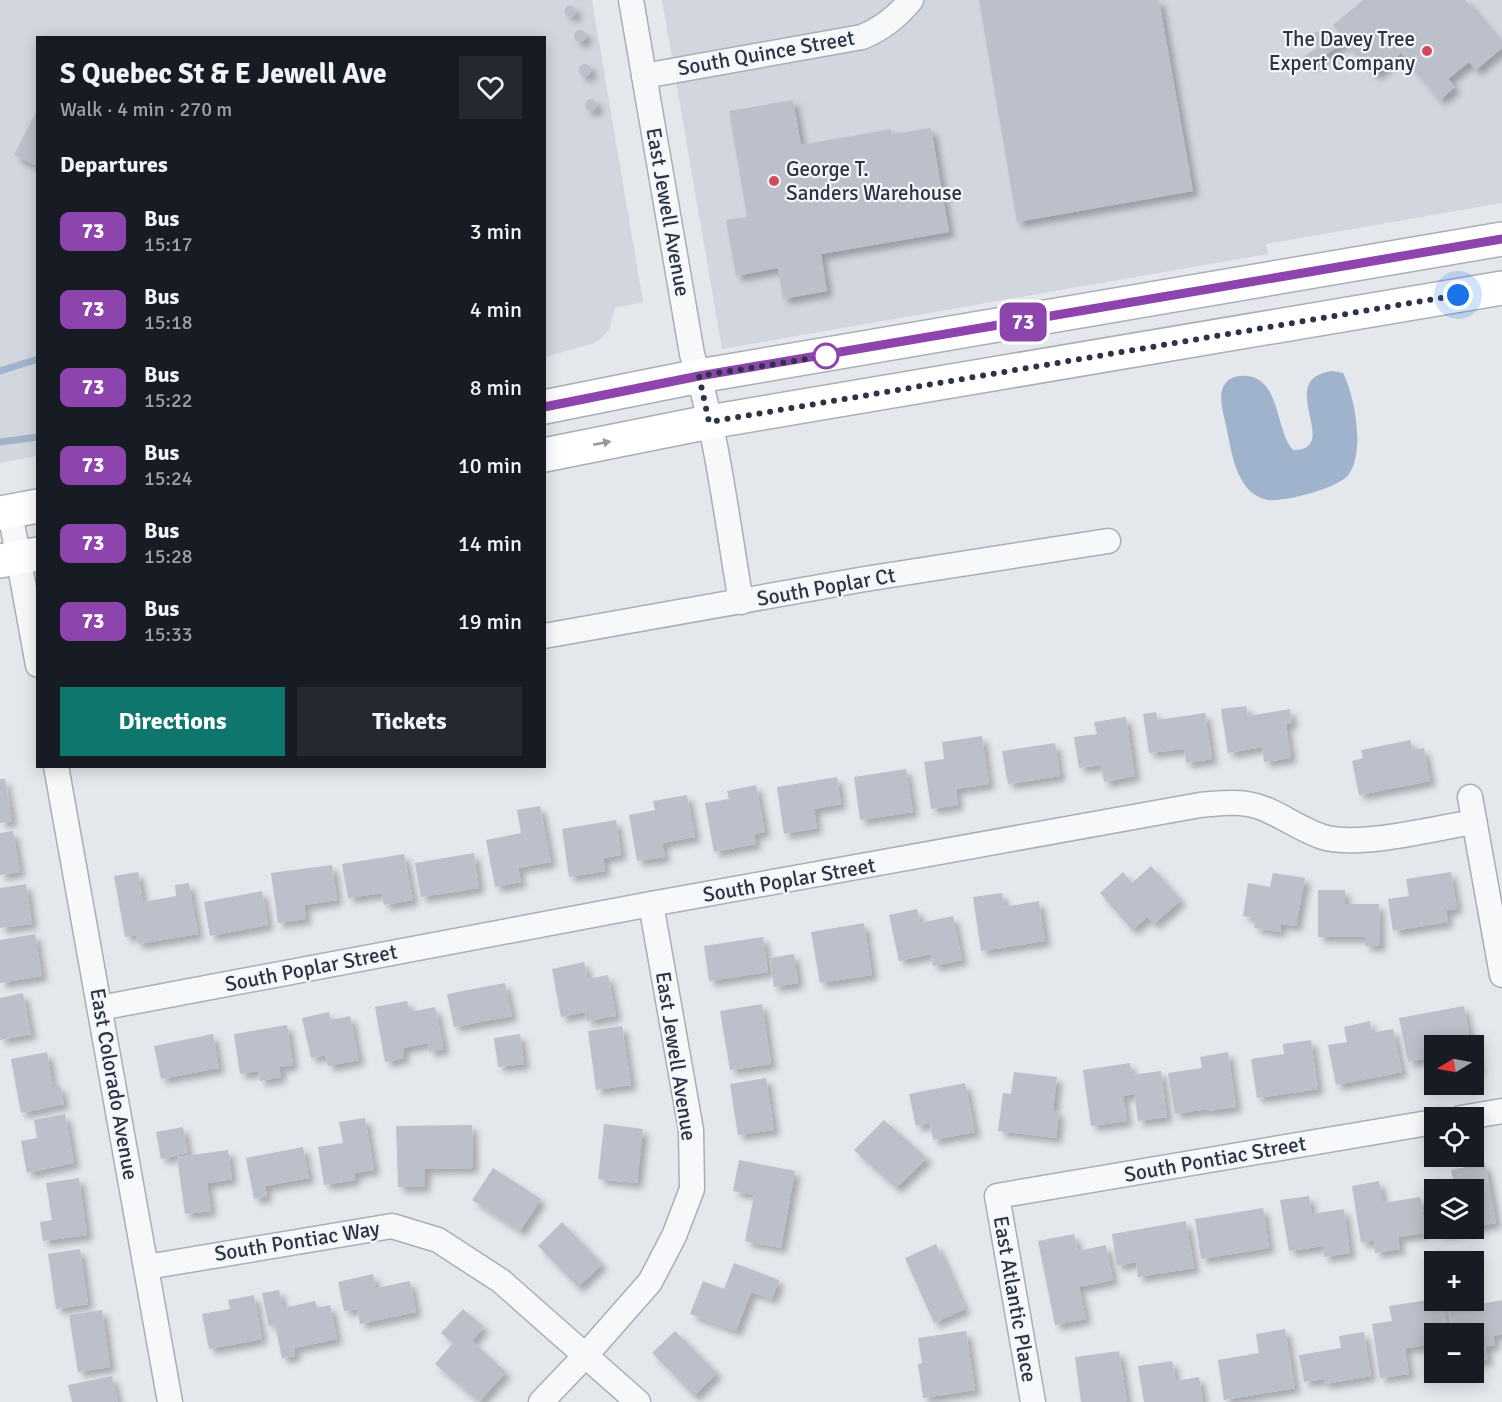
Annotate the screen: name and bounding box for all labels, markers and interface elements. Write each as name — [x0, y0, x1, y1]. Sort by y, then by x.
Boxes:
street label: South Quince Street — [675, 25, 857, 81]
place label: The Davey Tree Expert Company — [1269, 26, 1415, 76]
marker: The Davey Tree Expert Company — [1420, 44, 1434, 58]
button: heart — [459, 56, 522, 119]
text: S Quebec St & E Jewell Ave — [60, 57, 387, 91]
text: Walk · 4 min · 270 m — [60, 97, 232, 122]
street label: East Jewell Avenue — [640, 126, 696, 298]
text: Departures — [60, 151, 168, 178]
place label: George T. Sanders Warehouse — [786, 156, 962, 206]
marker: George T. Sanders Warehouse — [767, 174, 781, 188]
text: Bus — [144, 205, 179, 232]
text: 73 — [82, 218, 104, 244]
text: 3 min — [470, 218, 522, 245]
text: 15:17 — [144, 232, 193, 257]
your location — [1443, 280, 1473, 310]
text: Bus — [144, 283, 179, 310]
text: 73 — [82, 296, 104, 322]
text: 4 min — [470, 296, 522, 323]
line badge: 73 — [996, 302, 1050, 342]
text: 73 — [1012, 309, 1034, 335]
text: 15:18 — [144, 310, 193, 335]
unlabelled marker — [813, 343, 839, 369]
text: Bus — [144, 361, 179, 388]
text: 73 — [82, 374, 104, 400]
text: 8 min — [470, 374, 522, 401]
text: 15:22 — [144, 388, 193, 413]
one-way arrow — [593, 438, 612, 447]
text: Bus — [144, 439, 179, 466]
text: 73 — [82, 452, 104, 478]
text: 10 min — [458, 452, 522, 479]
text: 15:24 — [144, 466, 193, 491]
text: Bus — [144, 517, 179, 544]
text: 73 — [82, 530, 104, 556]
text: 14 min — [458, 530, 522, 557]
text: 15:28 — [144, 544, 193, 569]
street label: South Poplar Ct — [755, 562, 897, 612]
text: Bus — [144, 595, 179, 622]
text: 73 — [82, 608, 104, 634]
text: 19 min — [458, 608, 522, 635]
text: 15:33 — [144, 622, 193, 647]
button: Directions — [60, 687, 285, 756]
button: Tickets — [297, 687, 522, 756]
street label: South Poplar Street — [701, 852, 877, 908]
street label: South Poplar Street — [223, 939, 399, 997]
street label: East Jewell Avenue — [650, 970, 702, 1142]
street label: East Colorado Avenue — [84, 986, 144, 1182]
north arrow — [1424, 1035, 1484, 1095]
map controls — [1424, 1035, 1484, 1383]
button: locate — [1424, 1107, 1484, 1167]
street label: South Pontiac Street — [1122, 1130, 1308, 1188]
button: layers — [1424, 1179, 1484, 1239]
street label: East Atlantic Place — [988, 1214, 1042, 1384]
street label: South Pontiac Way — [213, 1215, 382, 1267]
button: + — [1424, 1251, 1484, 1311]
button: − — [1424, 1323, 1484, 1383]

